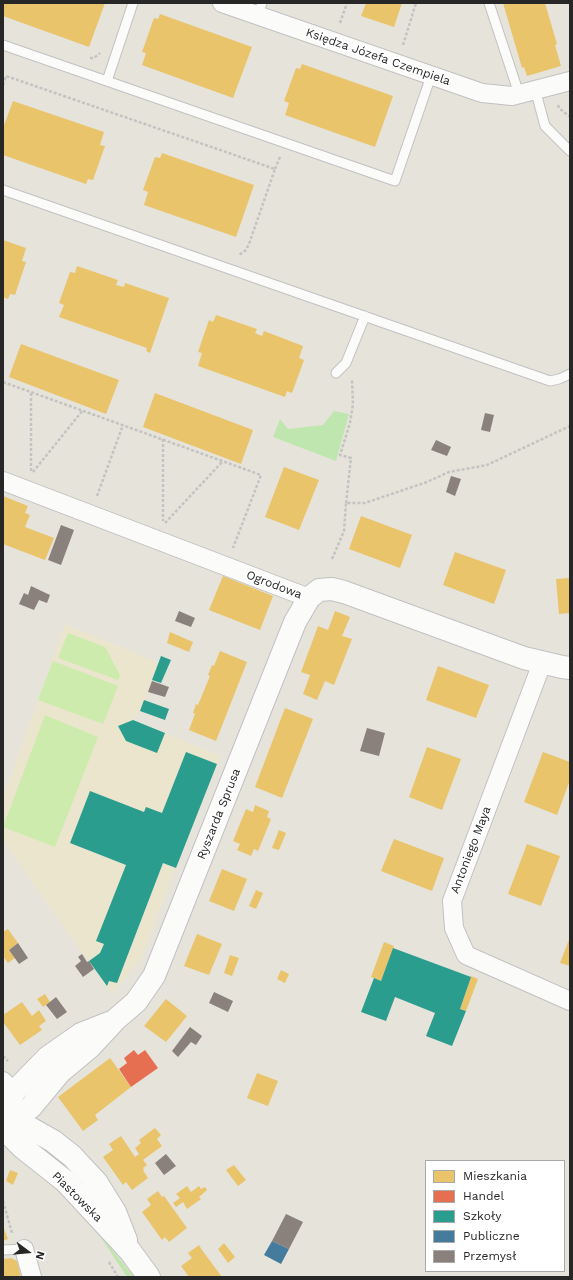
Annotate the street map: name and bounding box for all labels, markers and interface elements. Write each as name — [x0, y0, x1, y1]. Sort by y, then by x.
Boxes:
street label: Księdza Józefa Czempiela — [304, 25, 452, 89]
street label: Ogrodowa — [244, 568, 304, 602]
street label: Ryszarda Sprusa — [194, 766, 244, 862]
street label: Antoniego Maya — [448, 804, 494, 896]
legend — [425, 1160, 565, 1272]
street label: Piastowska — [49, 1169, 105, 1225]
text: Mieszkania — [463, 1169, 527, 1183]
text: Handel — [463, 1189, 504, 1203]
text: Szkoły — [463, 1209, 501, 1223]
text: Publiczne — [463, 1229, 520, 1243]
north arrow — [8, 1232, 48, 1272]
text: Przemysł — [463, 1249, 517, 1263]
text: N — [33, 1250, 47, 1261]

